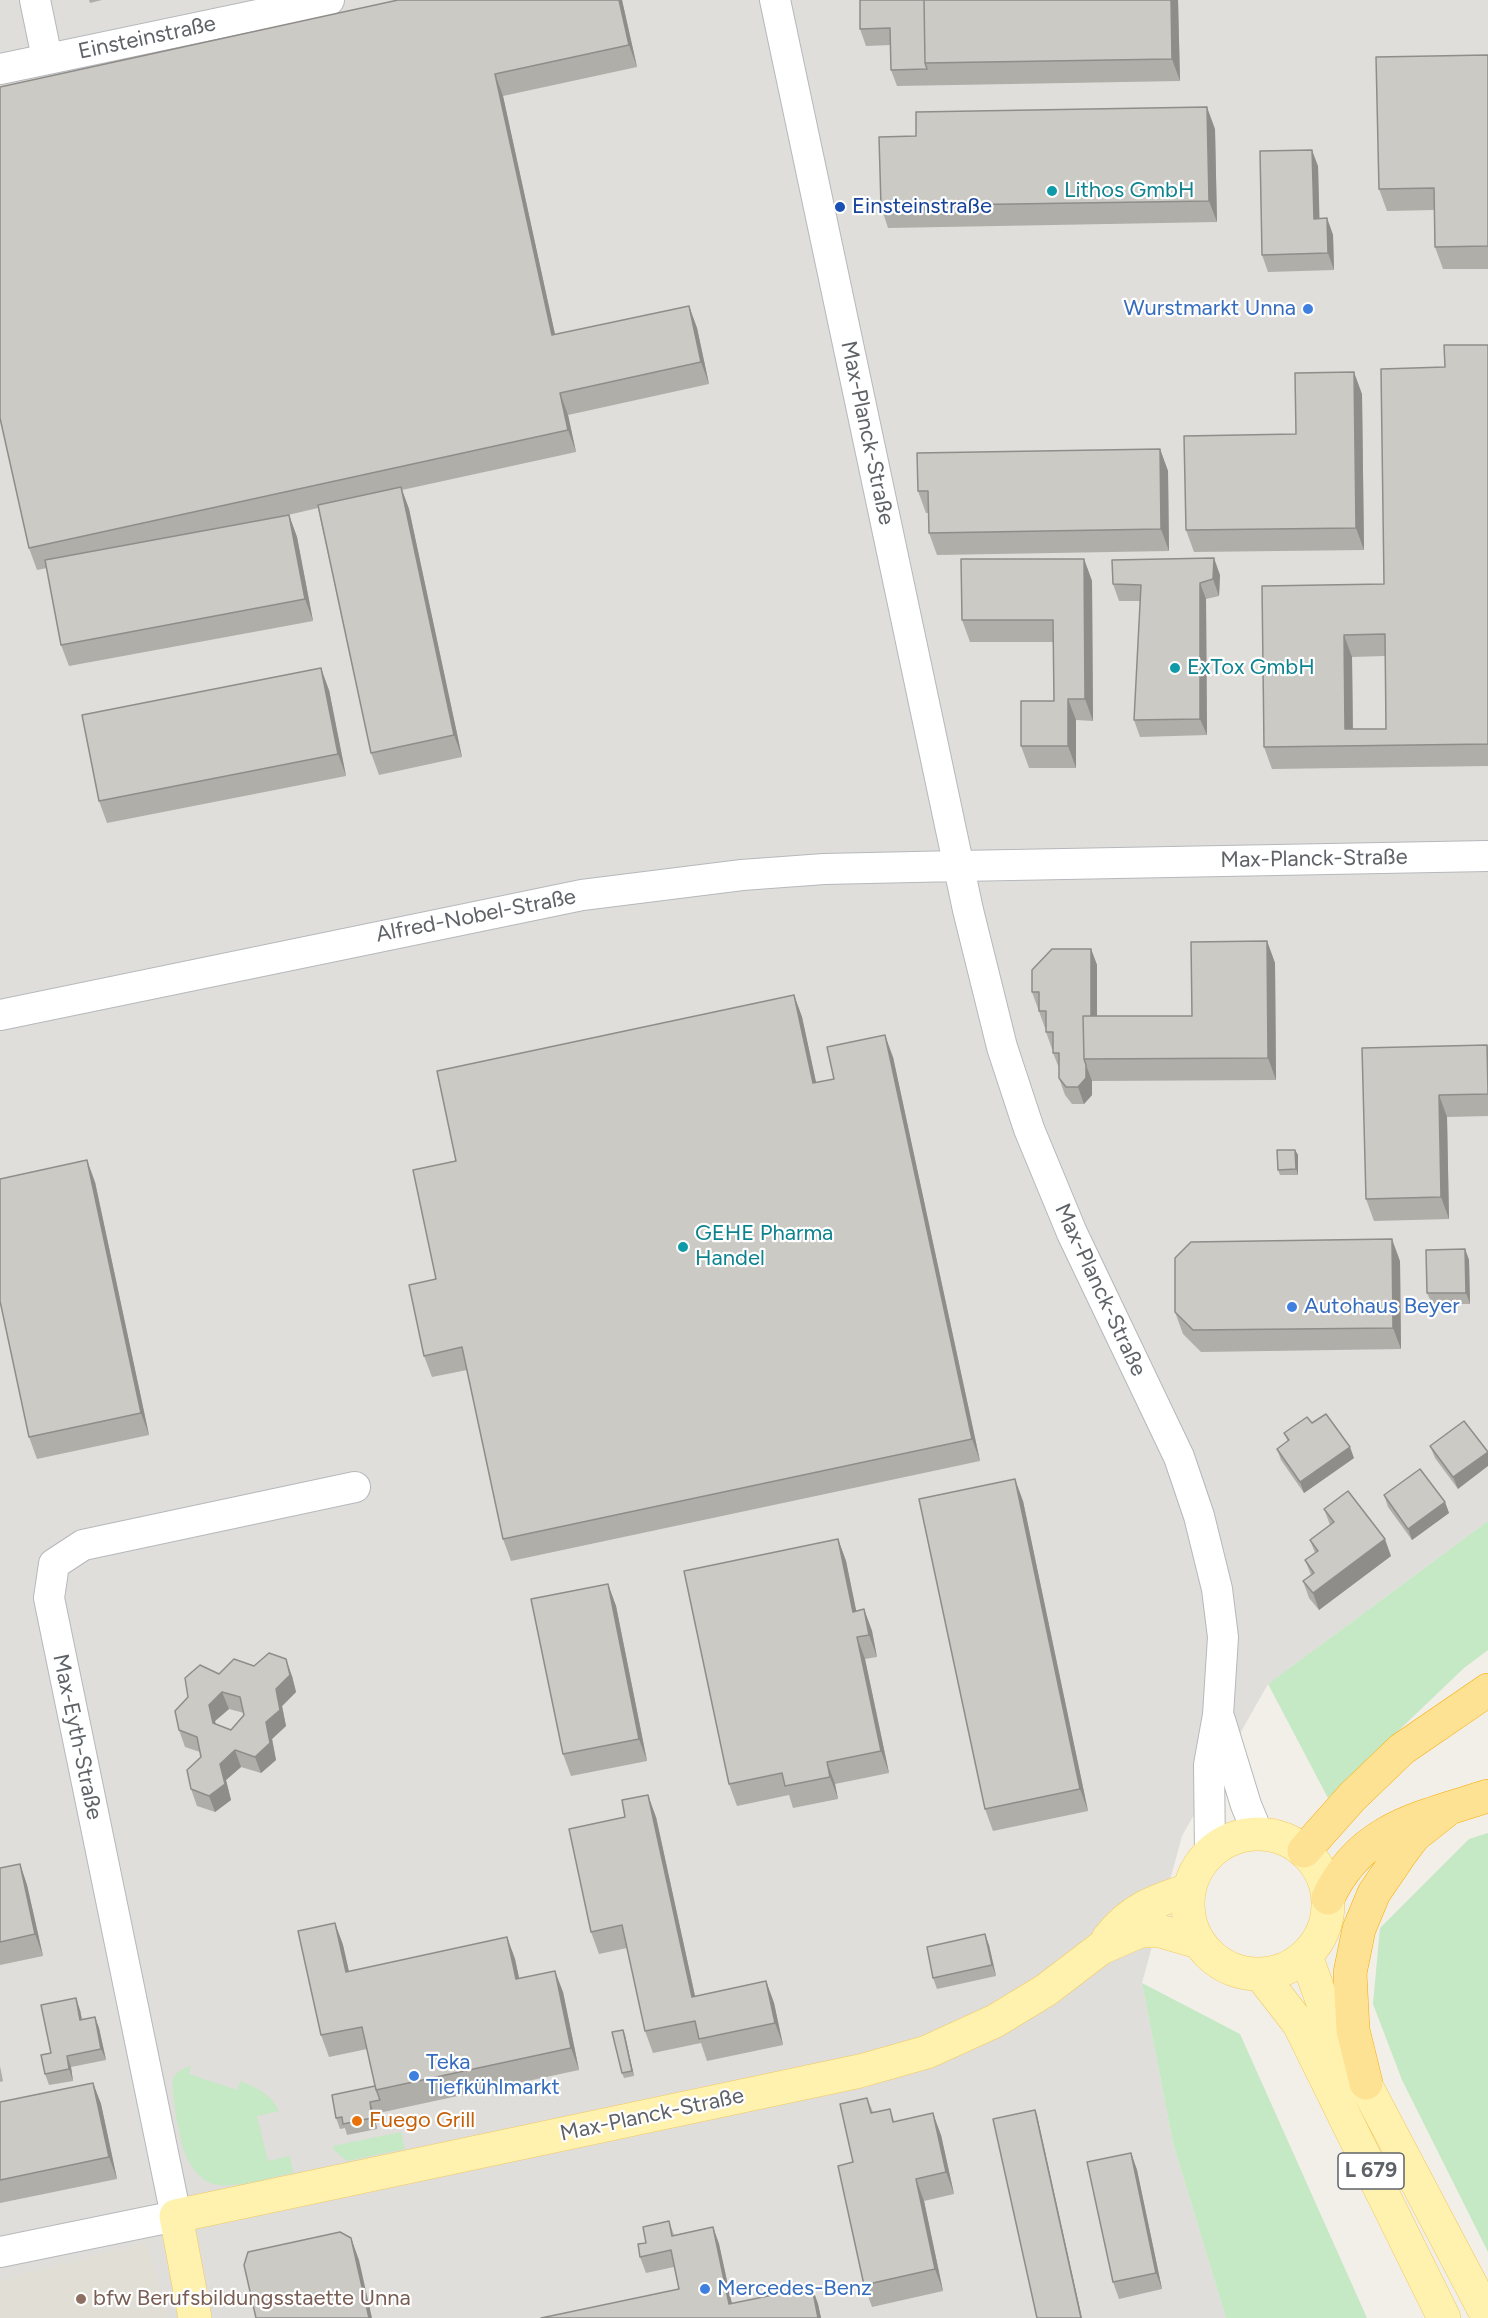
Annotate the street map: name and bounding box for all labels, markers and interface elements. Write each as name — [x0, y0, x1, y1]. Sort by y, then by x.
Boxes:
street label: Einsteinstraße — [76, 11, 218, 65]
place label: Lithos GmbH — [1064, 178, 1194, 204]
marker: Lithos GmbH — [1045, 184, 1059, 198]
place label: Einsteinstraße — [852, 194, 992, 220]
marker: Einsteinstraße — [833, 200, 847, 214]
place label: Wurstmarkt Unna — [1124, 296, 1296, 322]
marker: Wurstmarkt Unna — [1301, 302, 1315, 316]
street label: Max-Planck-Straße — [835, 339, 899, 527]
place label: ExTox GmbH — [1187, 655, 1315, 681]
marker: ExTox GmbH — [1168, 661, 1182, 675]
street label: Max-Planck-Straße — [1220, 844, 1408, 874]
street label: Alfred-Nobel-Straße — [374, 884, 578, 948]
street label: Max-Planck-Straße — [1048, 1200, 1152, 1380]
place label: GEHE Pharma Handel — [695, 1221, 833, 1272]
marker: GEHE Pharma Handel — [676, 1240, 690, 1254]
place label: Autohaus Beyer — [1304, 1294, 1460, 1320]
marker: Autohaus Beyer — [1285, 1300, 1299, 1314]
street label: Max-Eyth-Straße — [47, 1652, 107, 1822]
place label: Teka Tiefkühlmarkt — [426, 2050, 560, 2102]
marker: Teka Tiefkühlmarkt — [407, 2069, 421, 2083]
street label: Max-Planck-Straße — [558, 2083, 746, 2147]
place label: Fuego Grill — [369, 2108, 475, 2134]
marker: Fuego Grill — [350, 2114, 364, 2128]
road number: L 679 — [1338, 2153, 1404, 2189]
place label: Mercedes-Benz — [717, 2276, 872, 2302]
marker: Mercedes-Benz — [698, 2282, 712, 2296]
place label: bfw Berufsbildungsstaette Unna — [93, 2286, 411, 2312]
marker: bfw Berufsbildungsstaette Unna — [74, 2292, 88, 2306]

